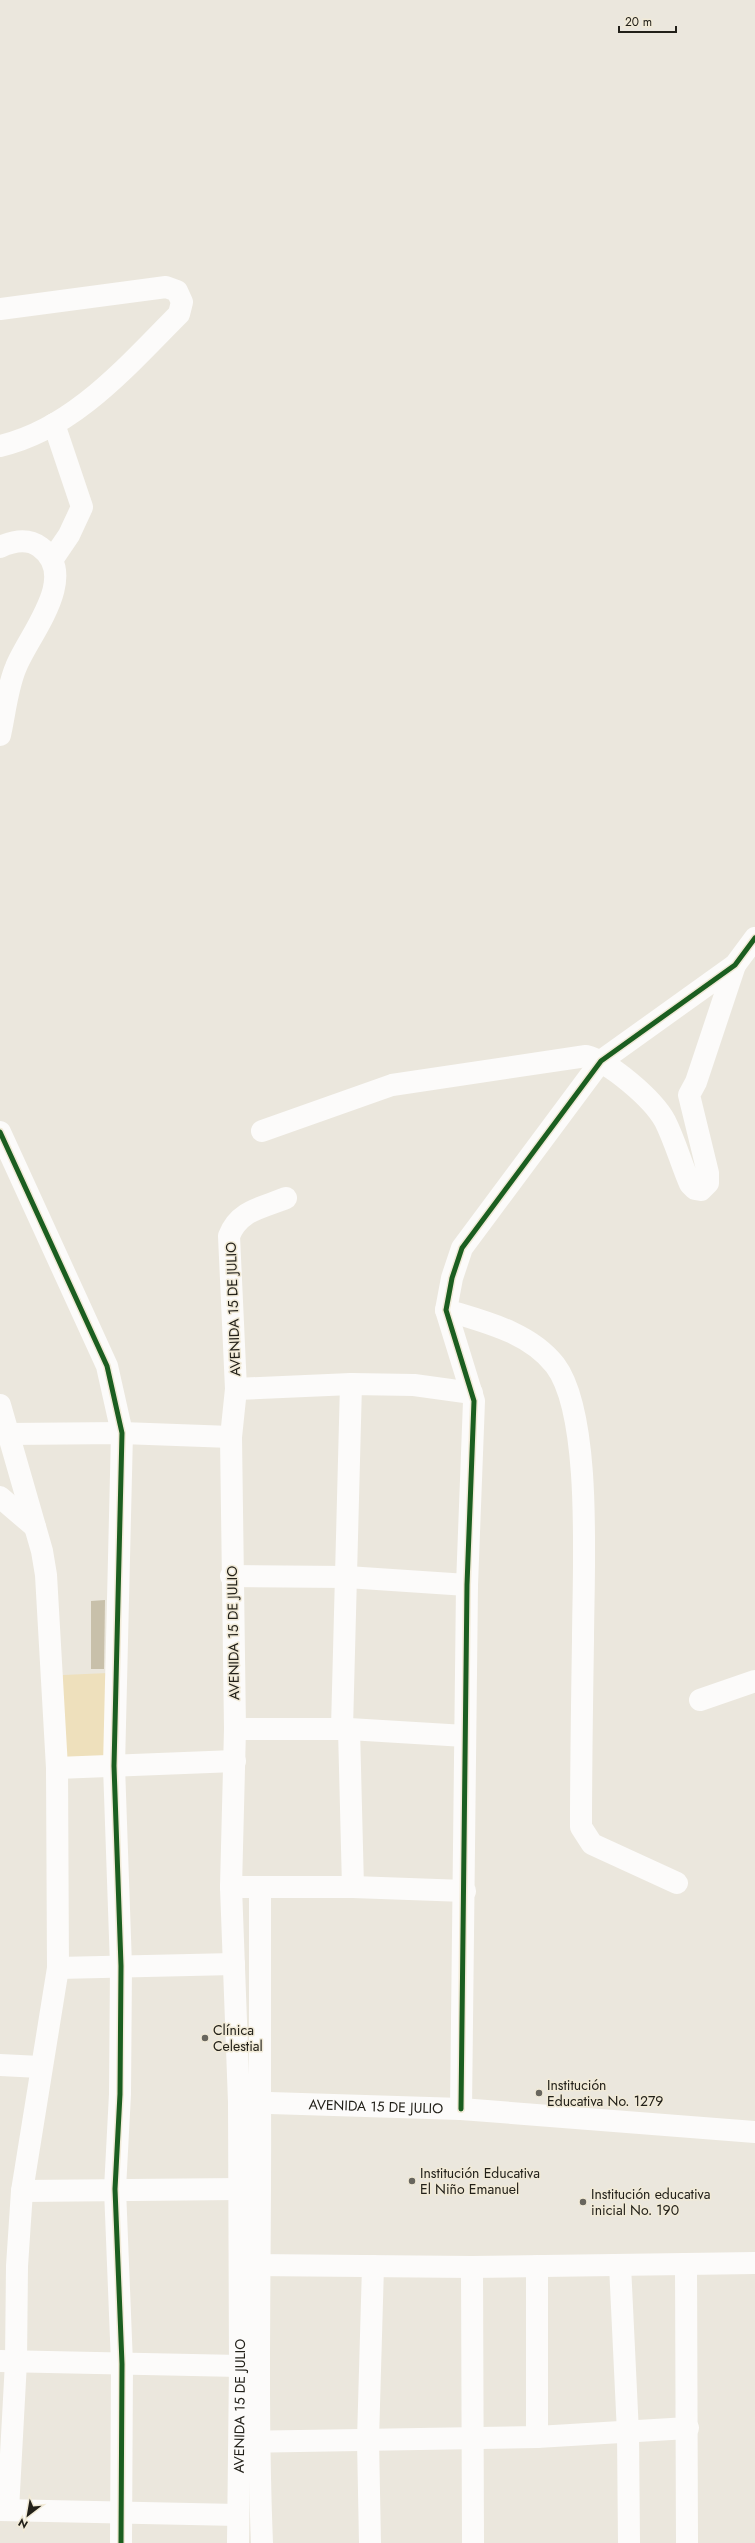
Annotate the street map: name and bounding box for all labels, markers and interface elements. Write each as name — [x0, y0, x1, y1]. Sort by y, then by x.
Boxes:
scale bar — [619, 8, 676, 34]
text: 20 m — [625, 13, 652, 31]
street label: AVENIDA 15 DE JULIO — [221, 1242, 245, 1376]
street label: AVENIDA 15 DE JULIO — [222, 1566, 244, 1700]
place label: Clínica Celestial — [213, 2020, 263, 2056]
marker: Clínica Celestial — [200, 2033, 210, 2043]
place label: Institución Educativa No. 1279 — [547, 2075, 663, 2111]
marker: Institución Educativa No. 1279 — [534, 2088, 544, 2098]
street label: AVENIDA 15 DE JULIO — [308, 2094, 443, 2118]
place label: Institución Educativa El Niño Emanuel — [420, 2163, 540, 2199]
marker: Institución Educativa El Niño Emanuel — [407, 2176, 417, 2186]
place label: Institución educativa inicial No. 190 — [591, 2184, 711, 2220]
marker: Institución educativa inicial No. 190 — [578, 2197, 588, 2207]
street label: AVENIDA 15 DE JULIO — [229, 2339, 250, 2473]
north arrow — [8, 2495, 48, 2535]
text: N — [15, 2514, 31, 2533]

